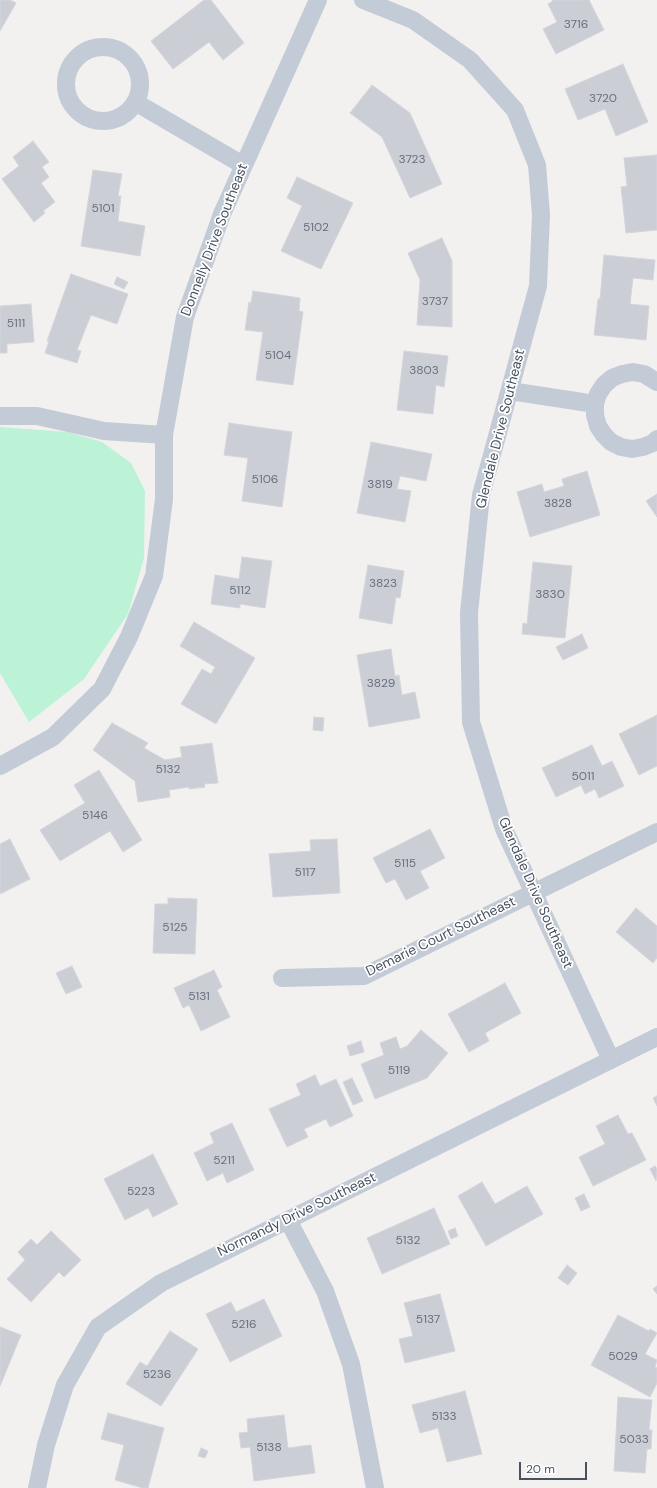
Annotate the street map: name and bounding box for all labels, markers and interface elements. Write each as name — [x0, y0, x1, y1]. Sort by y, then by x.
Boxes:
house number: 3716 — [564, 18, 588, 32]
house number: 3720 — [589, 92, 617, 106]
house number: 3723 — [399, 153, 425, 167]
street label: Donnelly Drive Southeast — [178, 161, 252, 319]
house number: 5101 — [91, 202, 115, 216]
house number: 5102 — [303, 221, 329, 235]
house number: 3737 — [422, 295, 448, 309]
house number: 5111 — [7, 317, 25, 331]
street label: Glendale Drive Southeast — [473, 348, 529, 510]
house number: 5104 — [265, 349, 291, 363]
house number: 3803 — [409, 364, 439, 378]
house number: 5106 — [252, 473, 278, 487]
house number: 3819 — [367, 478, 393, 492]
house number: 3828 — [544, 497, 572, 511]
house number: 3823 — [369, 577, 397, 591]
house number: 5112 — [229, 584, 251, 598]
house number: 3830 — [535, 588, 565, 602]
house number: 3829 — [367, 677, 395, 691]
house number: 5132 — [155, 763, 181, 777]
house number: 5011 — [571, 770, 595, 784]
house number: 5146 — [82, 809, 108, 823]
street label: Glendale Drive Southeast — [494, 815, 576, 971]
house number: 5115 — [394, 857, 416, 871]
house number: 5117 — [294, 866, 316, 880]
street label: Demarie Court Southeast — [363, 893, 519, 981]
house number: 5125 — [162, 921, 188, 935]
house number: 5131 — [188, 990, 210, 1004]
house number: 5119 — [388, 1064, 410, 1078]
house number: 5211 — [213, 1154, 235, 1168]
street label: Normandy Drive Southeast — [215, 1169, 379, 1261]
house number: 5223 — [127, 1185, 155, 1199]
house number: 5132 — [395, 1234, 421, 1248]
house number: 5137 — [416, 1313, 440, 1327]
house number: 5216 — [231, 1318, 257, 1332]
house number: 5029 — [608, 1350, 638, 1364]
house number: 5236 — [143, 1368, 171, 1382]
house number: 5133 — [431, 1410, 457, 1424]
house number: 5033 — [619, 1433, 649, 1447]
house number: 5138 — [256, 1441, 282, 1455]
scale bar — [521, 1454, 589, 1480]
text: 20 m — [526, 1461, 555, 1477]

